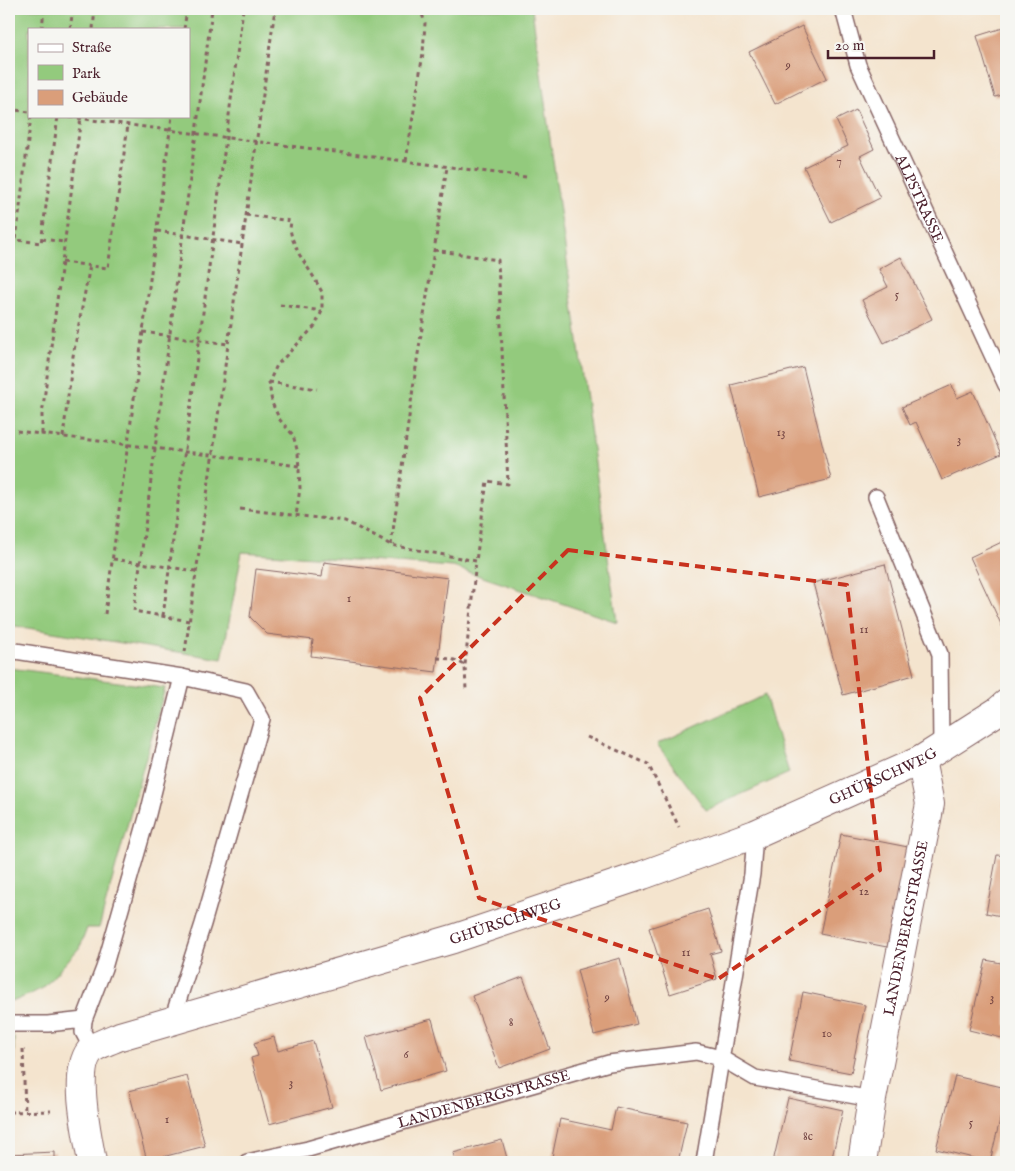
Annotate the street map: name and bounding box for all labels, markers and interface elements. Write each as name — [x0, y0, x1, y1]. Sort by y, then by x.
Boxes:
legend — [28, 28, 190, 118]
scale bar — [828, 28, 934, 60]
text: 20 m — [835, 36, 865, 55]
text: Straße — [72, 38, 112, 57]
house number: 9 — [784, 58, 791, 73]
text: Park — [72, 64, 102, 83]
text: Gebäude — [72, 88, 128, 107]
street label: ALPSTRASSE — [891, 150, 948, 246]
house number: 7 — [836, 154, 842, 169]
house number: 5 — [895, 287, 900, 302]
house number: 13 — [777, 425, 785, 440]
house number: 3 — [957, 432, 961, 447]
house number: 1 — [347, 591, 351, 606]
house number: 11 — [860, 622, 868, 637]
street label: GHÜRSCHWEG — [826, 743, 940, 809]
street label: LANDENBERGSTRASSE — [879, 839, 932, 1017]
house number: 12 — [859, 884, 869, 899]
street label: GHÜRSCHWEG — [447, 894, 564, 949]
house number: 11 — [682, 945, 690, 960]
house number: 9 — [603, 990, 610, 1005]
house number: 3 — [990, 990, 994, 1005]
house number: 8 — [509, 1015, 514, 1030]
house number: 10 — [822, 1026, 832, 1041]
house number: 6 — [403, 1047, 409, 1062]
street label: LANDENBERGSTRASSE — [395, 1065, 572, 1132]
house number: 3 — [289, 1075, 293, 1090]
house number: 1 — [165, 1112, 169, 1127]
house number: 5 — [969, 1115, 974, 1130]
house number: 8c — [803, 1129, 813, 1144]

